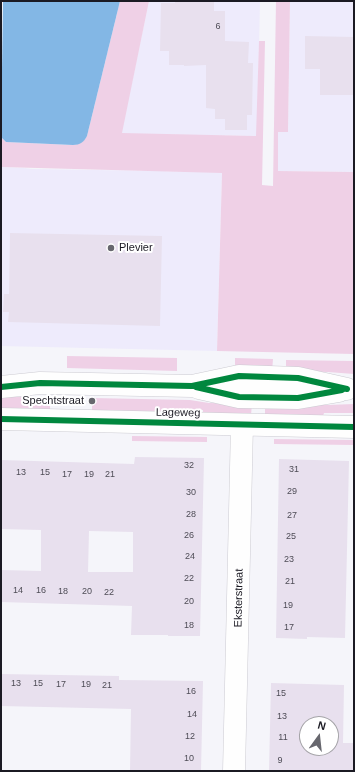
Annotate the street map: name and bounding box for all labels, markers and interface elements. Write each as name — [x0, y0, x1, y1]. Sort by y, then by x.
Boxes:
house number: 6 — [215, 22, 221, 32]
place label: Plevier — [119, 241, 153, 255]
marker: Plevier — [106, 243, 116, 253]
place label: Spechtstraat — [22, 394, 84, 408]
marker: Spechtstraat — [87, 396, 97, 406]
street label: Lageweg — [156, 406, 200, 420]
house number: 32 — [184, 461, 194, 471]
house number: 31 — [289, 465, 299, 475]
house number: 13 — [16, 468, 26, 478]
house number: 15 — [40, 468, 50, 478]
house number: 17 — [62, 470, 72, 480]
house number: 19 — [84, 470, 94, 480]
house number: 21 — [105, 470, 115, 480]
house number: 29 — [287, 487, 297, 497]
house number: 30 — [186, 488, 196, 498]
house number: 28 — [186, 510, 196, 520]
house number: 27 — [287, 511, 297, 521]
house number: 26 — [184, 531, 194, 541]
house number: 25 — [286, 532, 296, 542]
house number: 24 — [185, 552, 195, 562]
house number: 23 — [284, 555, 294, 565]
street label: Eksterstraat — [232, 569, 246, 627]
house number: 22 — [184, 574, 194, 584]
house number: 21 — [285, 577, 295, 587]
house number: 14 — [13, 586, 23, 596]
house number: 16 — [36, 586, 46, 596]
house number: 18 — [58, 587, 68, 597]
house number: 20 — [82, 587, 92, 597]
house number: 22 — [104, 588, 114, 598]
house number: 20 — [184, 597, 194, 607]
house number: 19 — [283, 601, 293, 611]
house number: 18 — [184, 621, 194, 631]
house number: 17 — [284, 623, 294, 633]
house number: 13 — [11, 679, 21, 689]
house number: 15 — [33, 679, 43, 689]
house number: 17 — [56, 680, 66, 690]
house number: 19 — [81, 680, 91, 690]
house number: 21 — [102, 681, 112, 691]
house number: 16 — [186, 687, 196, 697]
house number: 15 — [276, 689, 286, 699]
house number: 14 — [187, 710, 197, 720]
house number: 13 — [277, 712, 287, 722]
north arrow — [299, 716, 339, 756]
text: N — [316, 719, 327, 732]
house number: 12 — [185, 732, 195, 742]
house number: 11 — [278, 733, 288, 743]
house number: 10 — [184, 754, 194, 764]
house number: 9 — [277, 756, 283, 766]

